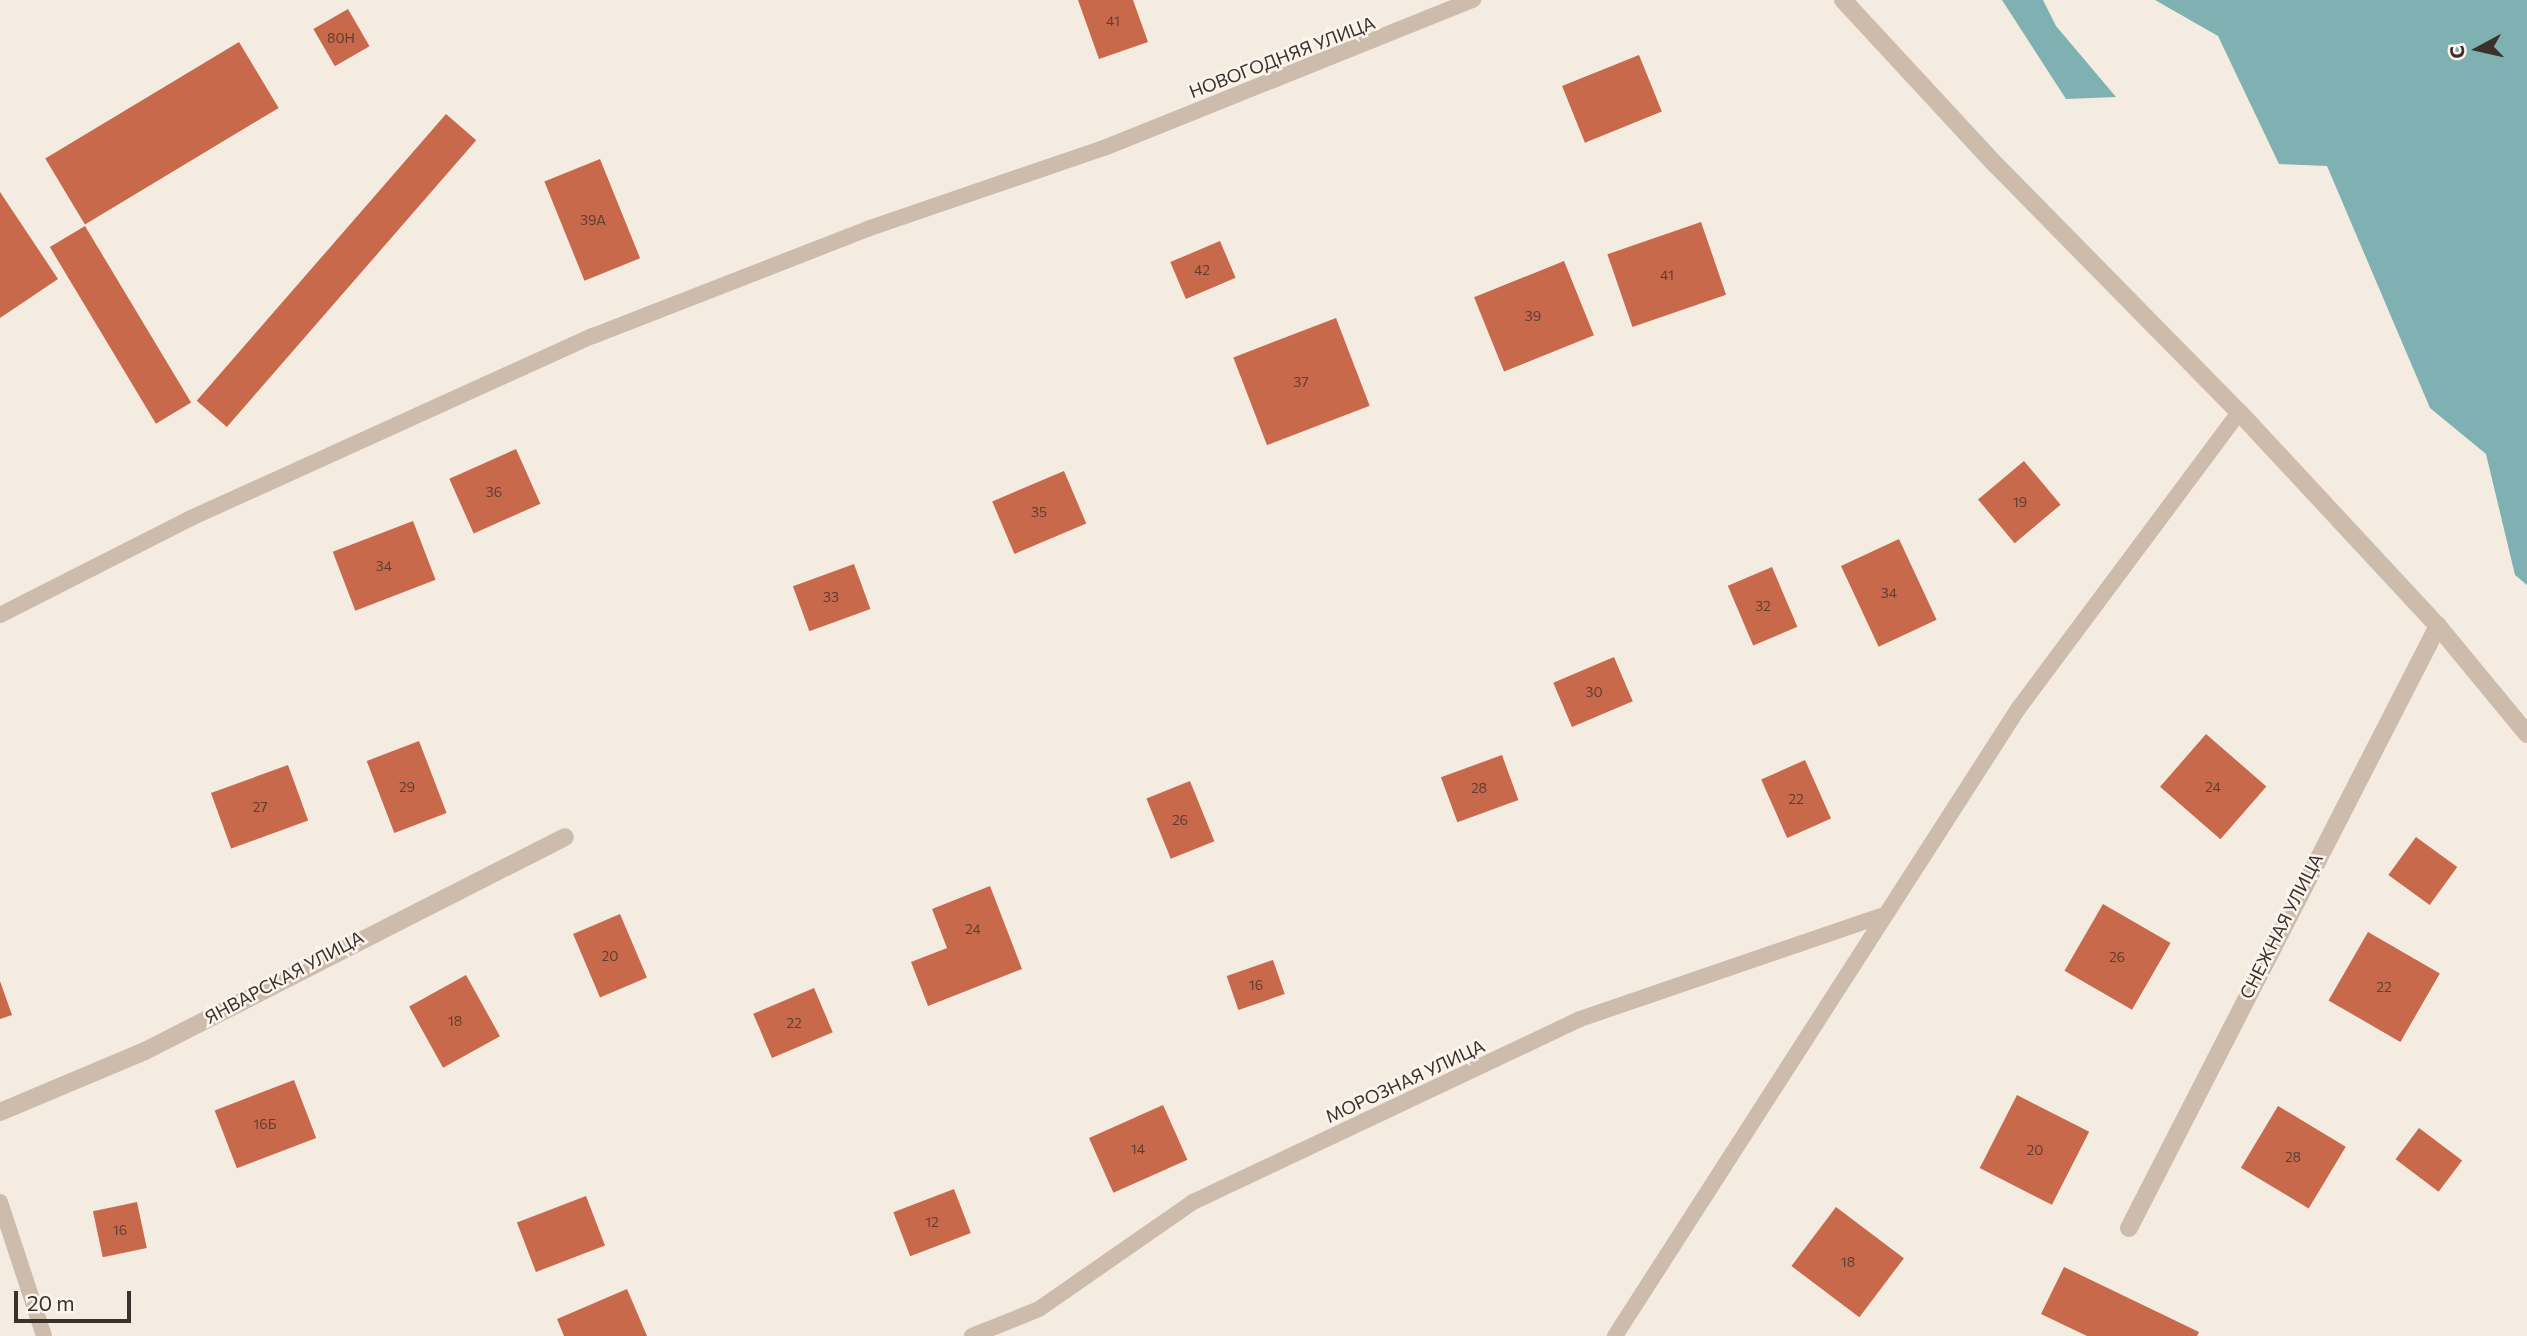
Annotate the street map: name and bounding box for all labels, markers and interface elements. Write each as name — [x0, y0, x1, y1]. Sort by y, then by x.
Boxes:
street label: НОВОГОДНЯЯ УЛИЦА — [1186, 12, 1378, 102]
house number: 41 — [1106, 13, 1120, 29]
north arrow — [2443, 14, 2513, 84]
house number: 80Н — [327, 30, 355, 46]
text: С — [2444, 44, 2469, 60]
house number: 39А — [580, 212, 606, 228]
house number: 42 — [1194, 262, 1210, 278]
house number: 41 — [1660, 267, 1674, 283]
house number: 39 — [1525, 308, 1541, 324]
house number: 37 — [1293, 374, 1309, 390]
house number: 36 — [486, 484, 502, 500]
house number: 19 — [2013, 494, 2027, 510]
house number: 35 — [1031, 504, 1047, 520]
house number: 34 — [376, 558, 392, 574]
house number: 34 — [1881, 585, 1897, 601]
house number: 33 — [823, 589, 839, 605]
house number: 32 — [1755, 598, 1771, 614]
house number: 30 — [1585, 684, 1603, 700]
house number: 29 — [399, 779, 415, 795]
house number: 24 — [2205, 779, 2221, 795]
house number: 28 — [1471, 780, 1487, 796]
house number: 22 — [1788, 791, 1804, 807]
house number: 27 — [252, 799, 268, 815]
house number: 26 — [1172, 812, 1188, 828]
street label: СНЕЖНАЯ УЛИЦА — [2235, 850, 2327, 1002]
house number: 24 — [965, 921, 981, 937]
street label: ЯНВАРСКАЯ УЛИЦА — [201, 926, 367, 1028]
house number: 20 — [602, 948, 618, 964]
house number: 26 — [2109, 949, 2125, 965]
house number: 16 — [1249, 977, 1263, 993]
house number: 22 — [2376, 979, 2392, 995]
house number: 18 — [448, 1013, 462, 1029]
house number: 22 — [786, 1015, 802, 1031]
street label: МОРОЗНАЯ УЛИЦА — [1322, 1035, 1488, 1127]
house number: 16Б — [253, 1116, 277, 1132]
house number: 14 — [1131, 1141, 1145, 1157]
house number: 20 — [2027, 1142, 2043, 1158]
house number: 28 — [2285, 1149, 2301, 1165]
house number: 12 — [925, 1214, 939, 1230]
house number: 16 — [113, 1222, 127, 1238]
house number: 18 — [1841, 1254, 1855, 1270]
scale bar — [18, 1276, 135, 1320]
text: 20 m — [27, 1290, 75, 1315]

